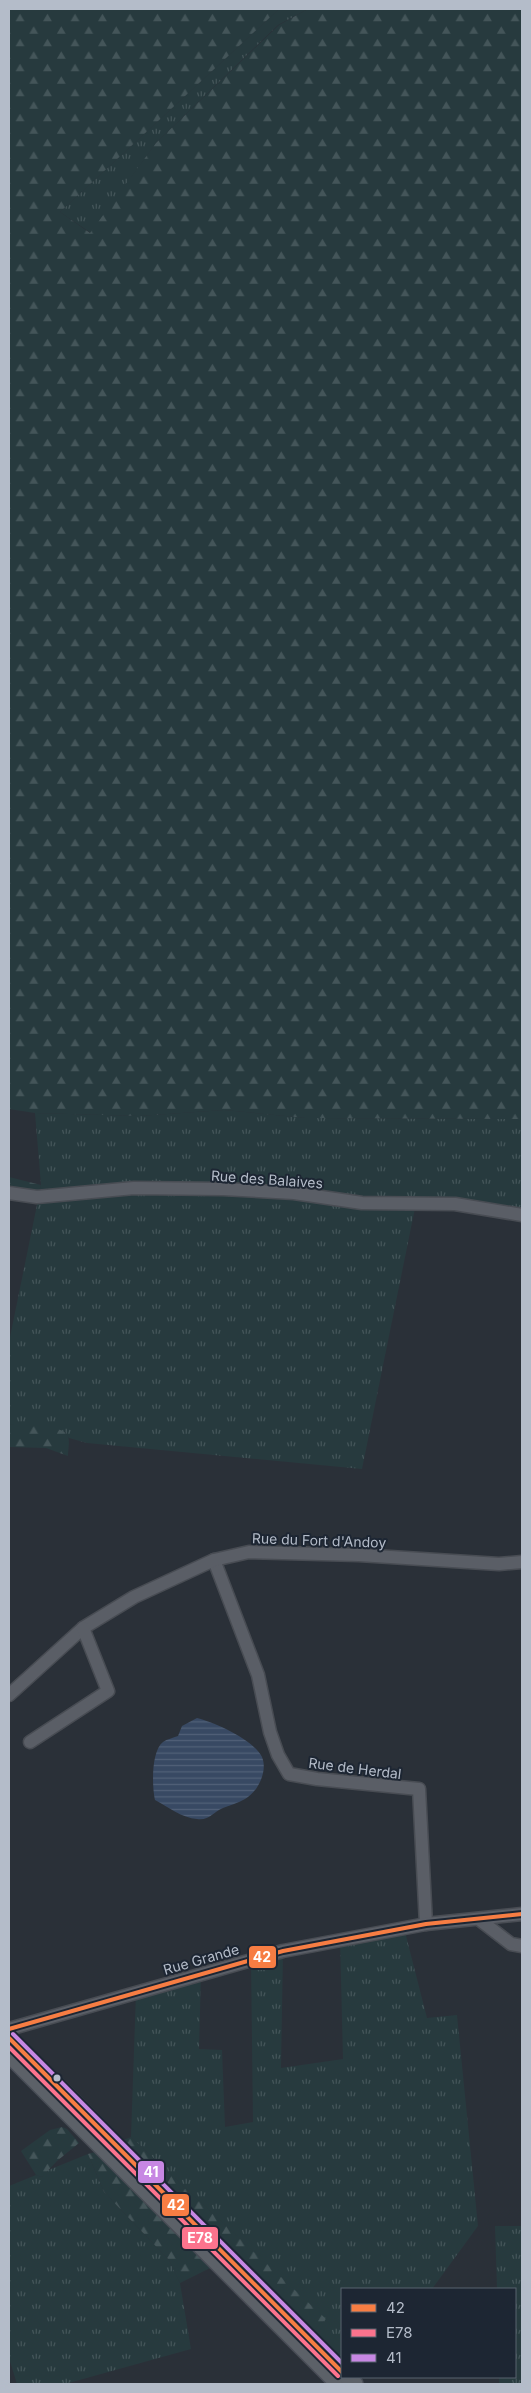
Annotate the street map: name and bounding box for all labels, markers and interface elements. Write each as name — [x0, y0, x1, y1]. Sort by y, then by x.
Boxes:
street label: Rue des Balaives — [210, 1167, 324, 1191]
street label: Rue du Fort d'Andoy — [252, 1529, 387, 1551]
street label: Rue de Herdal — [308, 1754, 402, 1782]
street label: Rue Grande — [161, 1940, 241, 1978]
line badge: 42 — [248, 1945, 277, 1969]
text: 42 — [253, 1948, 271, 1965]
unlabelled marker — [52, 2073, 62, 2083]
line badge: 41 — [137, 2160, 165, 2184]
text: 41 — [144, 2163, 158, 2180]
line badge: 42 — [161, 2193, 190, 2217]
text: 42 — [167, 2196, 185, 2213]
line badge: E78 — [181, 2226, 219, 2250]
text: E78 — [187, 2229, 213, 2246]
legend — [341, 2288, 516, 2378]
text: 42 — [386, 2298, 405, 2317]
text: E78 — [386, 2323, 413, 2342]
text: 41 — [386, 2348, 402, 2367]

